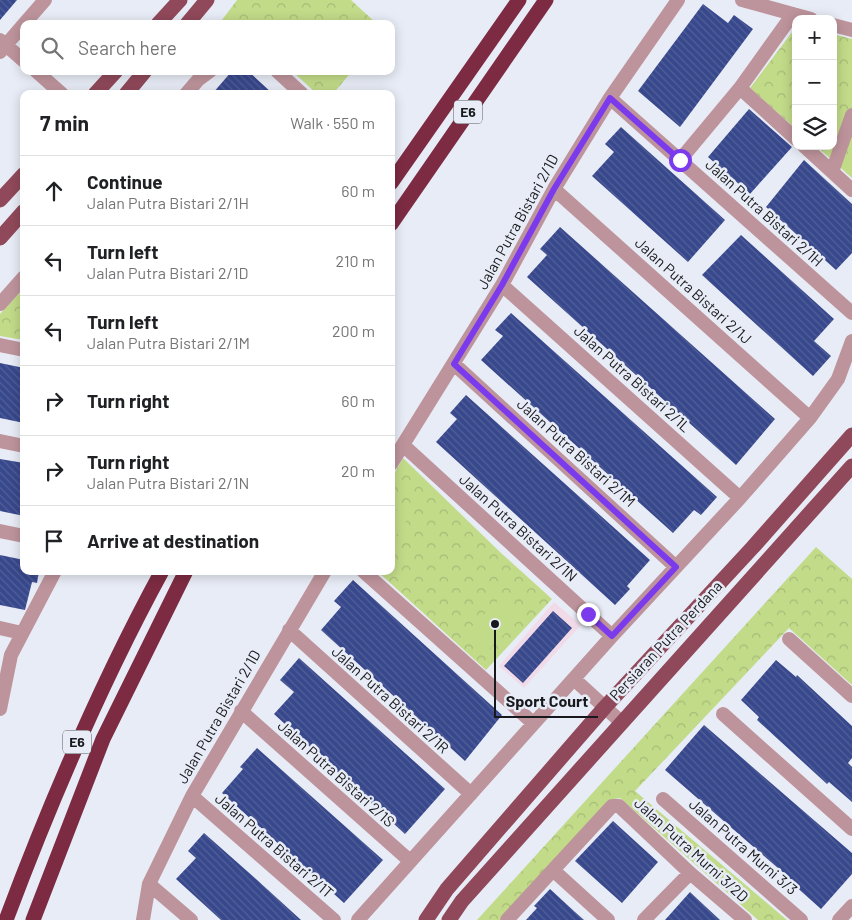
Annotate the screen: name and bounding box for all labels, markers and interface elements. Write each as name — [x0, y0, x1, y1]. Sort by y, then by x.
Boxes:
map controls — [792, 15, 837, 150]
button: + — [792, 15, 837, 60]
search box — [20, 20, 395, 75]
icon: search — [38, 34, 66, 62]
text: Search here — [78, 36, 177, 59]
button: − — [792, 60, 837, 105]
road number: E6 — [454, 100, 482, 124]
button: layers — [792, 105, 837, 150]
text: 7 min — [40, 110, 89, 135]
text: Walk · 550 m — [290, 113, 375, 132]
route start — [669, 149, 692, 172]
street label: Jalan Putra Bistari 2/1D — [473, 151, 562, 292]
street label: Jalan Putra Bistari 2/1H — [702, 155, 827, 270]
text: Continue — [87, 170, 163, 193]
icon: ahead — [40, 177, 68, 205]
text: 60 m — [341, 181, 375, 200]
text: Jalan Putra Bistari 2/1H — [87, 193, 249, 212]
street label: Jalan Putra Bistari 2/1J — [632, 233, 756, 347]
text: Turn left — [87, 240, 158, 263]
icon: left — [40, 247, 68, 275]
text: 210 m — [336, 251, 375, 270]
text: Jalan Putra Bistari 2/1D — [87, 263, 249, 282]
text: Turn left — [87, 310, 158, 333]
icon: left — [40, 317, 68, 345]
text: 200 m — [332, 321, 375, 340]
street label: Jalan Putra Bistari 2/1L — [571, 321, 695, 435]
text: Jalan Putra Bistari 2/1M — [87, 333, 250, 352]
icon: right — [40, 387, 68, 415]
text: Turn right — [87, 389, 169, 412]
text: 60 m — [341, 391, 375, 410]
street label: Jalan Putra Bistari 2/1M — [514, 394, 639, 510]
text: Turn right — [87, 450, 169, 473]
icon: right — [40, 457, 68, 485]
text: 20 m — [341, 461, 375, 480]
street label: Jalan Putra Bistari 2/1N — [456, 470, 581, 585]
text: Jalan Putra Bistari 2/1N — [87, 473, 249, 492]
icon: arrive — [40, 527, 68, 555]
text: Arrive at destination — [87, 529, 259, 552]
street label: Persiaran Putra Perdana — [605, 577, 725, 704]
route end — [577, 603, 600, 626]
street label: Jalan Putra Bistari 2/1R — [328, 642, 453, 757]
street label: Jalan Putra Bistari 2/1D — [172, 646, 264, 787]
callout: Sport Court — [495, 686, 598, 717]
text: Sport Court — [506, 691, 588, 710]
street label: Jalan Putra Bistari 2/1S — [275, 716, 399, 830]
road number: E6 — [63, 730, 91, 754]
street label: Jalan Putra Bistari 2/1T — [212, 789, 337, 901]
street label: Jalan Putra Murni 3/2D — [631, 793, 752, 905]
street label: Jalan Putra Murni 3/3 — [686, 794, 801, 898]

